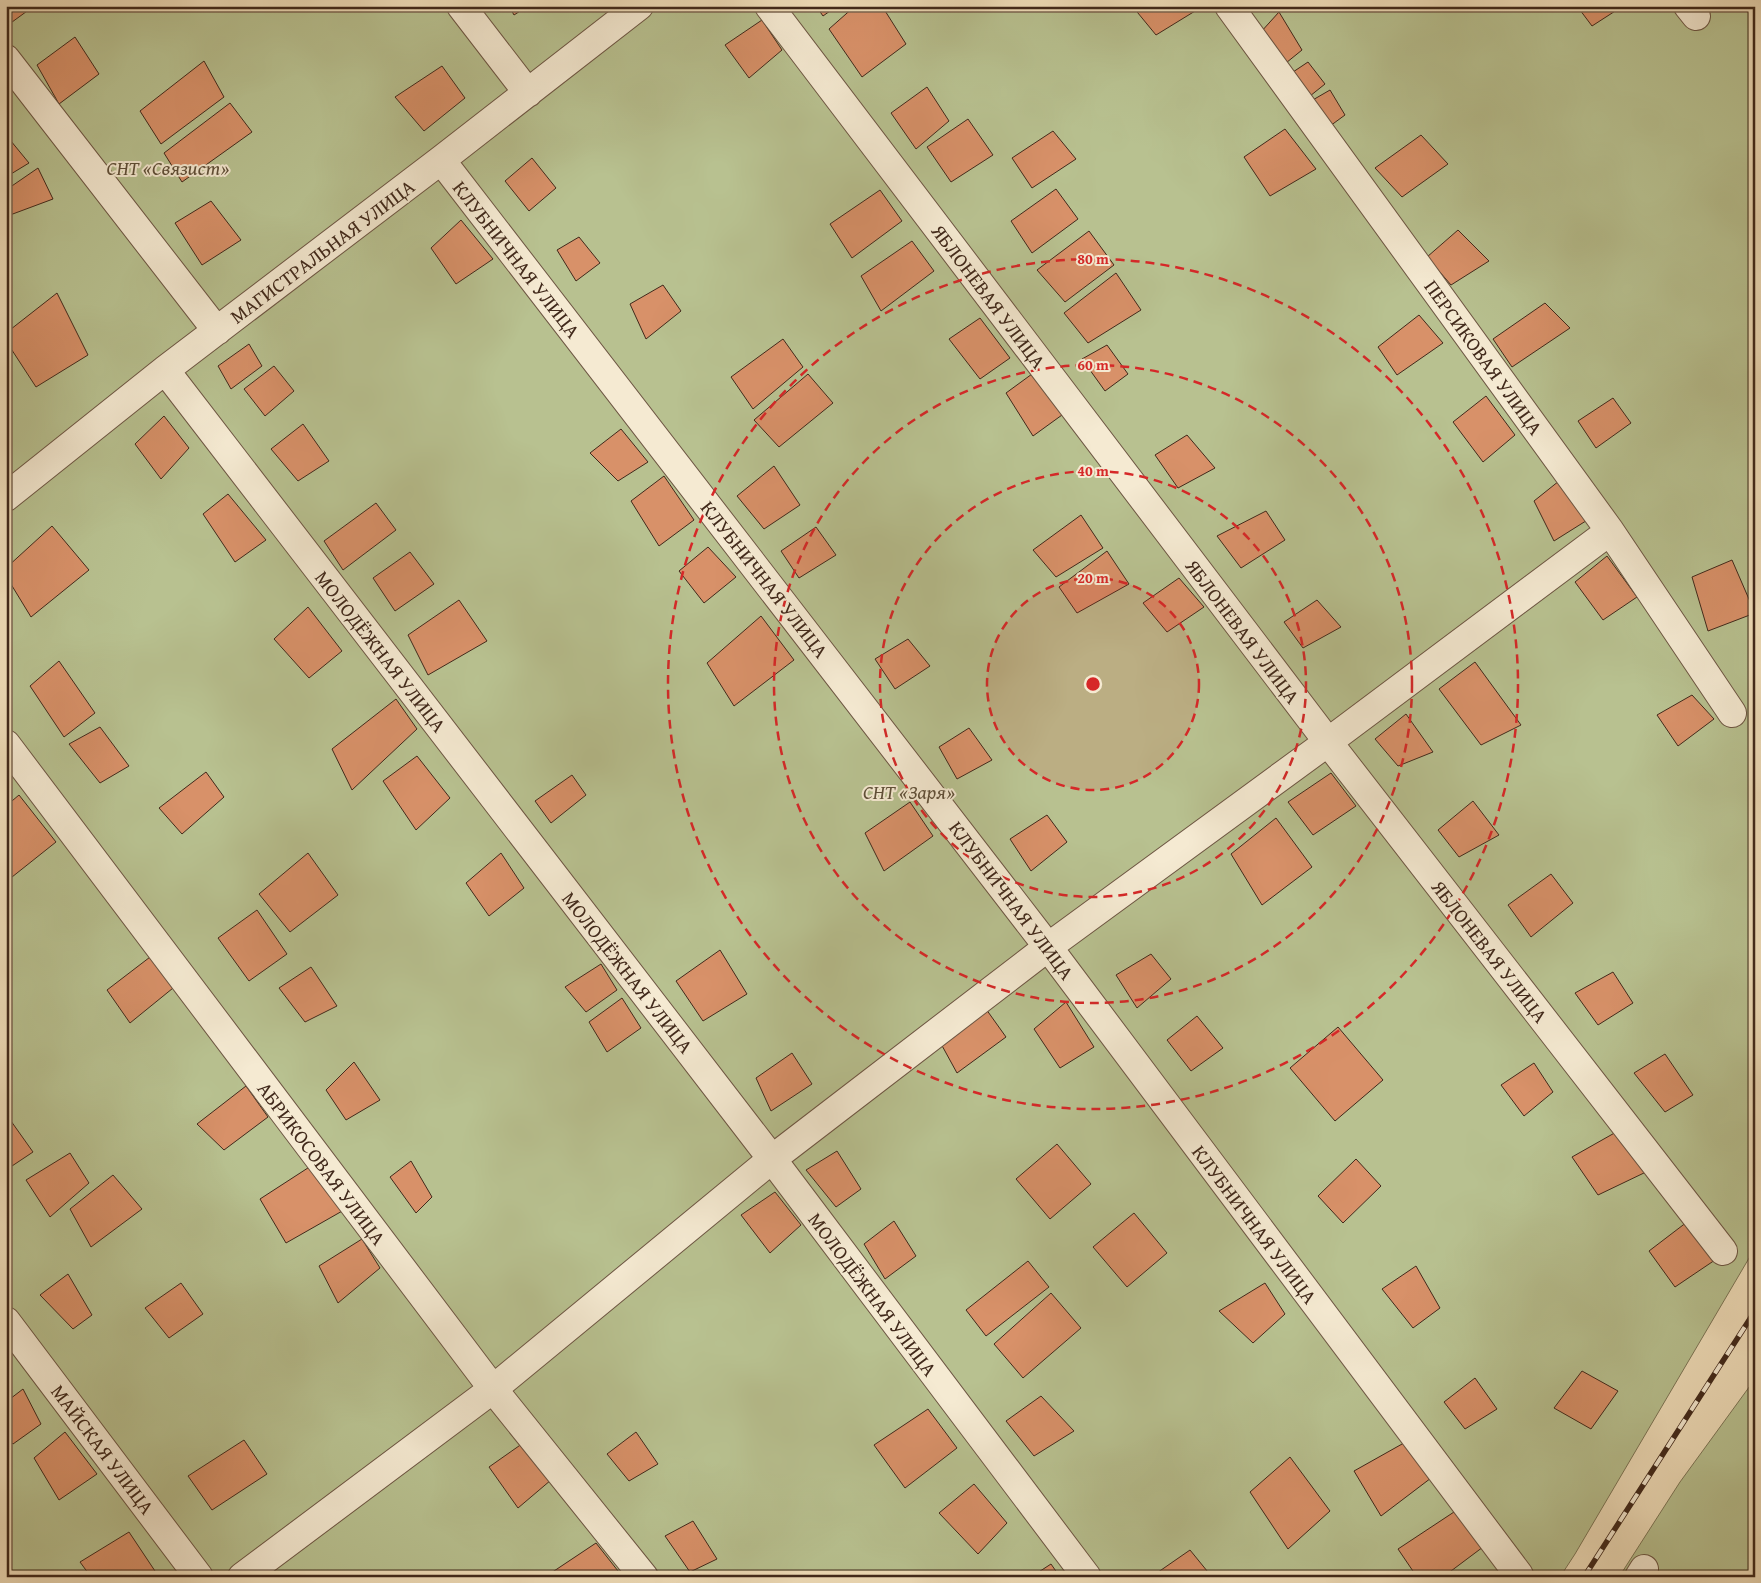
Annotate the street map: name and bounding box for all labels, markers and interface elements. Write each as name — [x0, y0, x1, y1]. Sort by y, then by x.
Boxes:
park label: СНТ «Связист» — [107, 153, 230, 182]
street label: МАГИСТРАЛЬНАЯ УЛИЦА — [224, 172, 420, 330]
street label: КЛУБНИЧНАЯ УЛИЦА — [446, 174, 588, 344]
street label: ЯБЛОНЕВАЯ УЛИЦА — [924, 217, 1053, 374]
text: 80 m — [1077, 248, 1109, 269]
street label: ПЕРСИКОВАЯ УЛИЦА — [1418, 273, 1550, 441]
text: 60 m — [1077, 354, 1109, 375]
text: 40 m — [1077, 460, 1109, 481]
street label: КЛУБНИЧНАЯ УЛИЦА — [694, 494, 836, 664]
street label: ЯБЛОНЕВАЯ УЛИЦА — [1178, 552, 1307, 709]
street label: МОЛОДЁЖНАЯ УЛИЦА — [309, 564, 453, 738]
text: 20 m — [1077, 567, 1109, 588]
centre of rings — [1084, 675, 1102, 693]
park label: СНТ «Заря» — [863, 777, 955, 806]
street label: КЛУБНИЧНАЯ УЛИЦА — [943, 814, 1081, 986]
street label: ЯБЛОНЕВАЯ УЛИЦА — [1424, 873, 1555, 1029]
street label: МОЛОДЁЖНАЯ УЛИЦА — [556, 885, 700, 1059]
street label: АБРИКОСОВАЯ УЛИЦА — [251, 1075, 393, 1251]
street label: КЛУБНИЧНАЯ УЛИЦА — [1186, 1138, 1324, 1310]
street label: МОЛОДЁЖНАЯ УЛИЦА — [802, 1206, 944, 1382]
street label: МАЙСКАЯ УЛИЦА — [44, 1378, 162, 1520]

